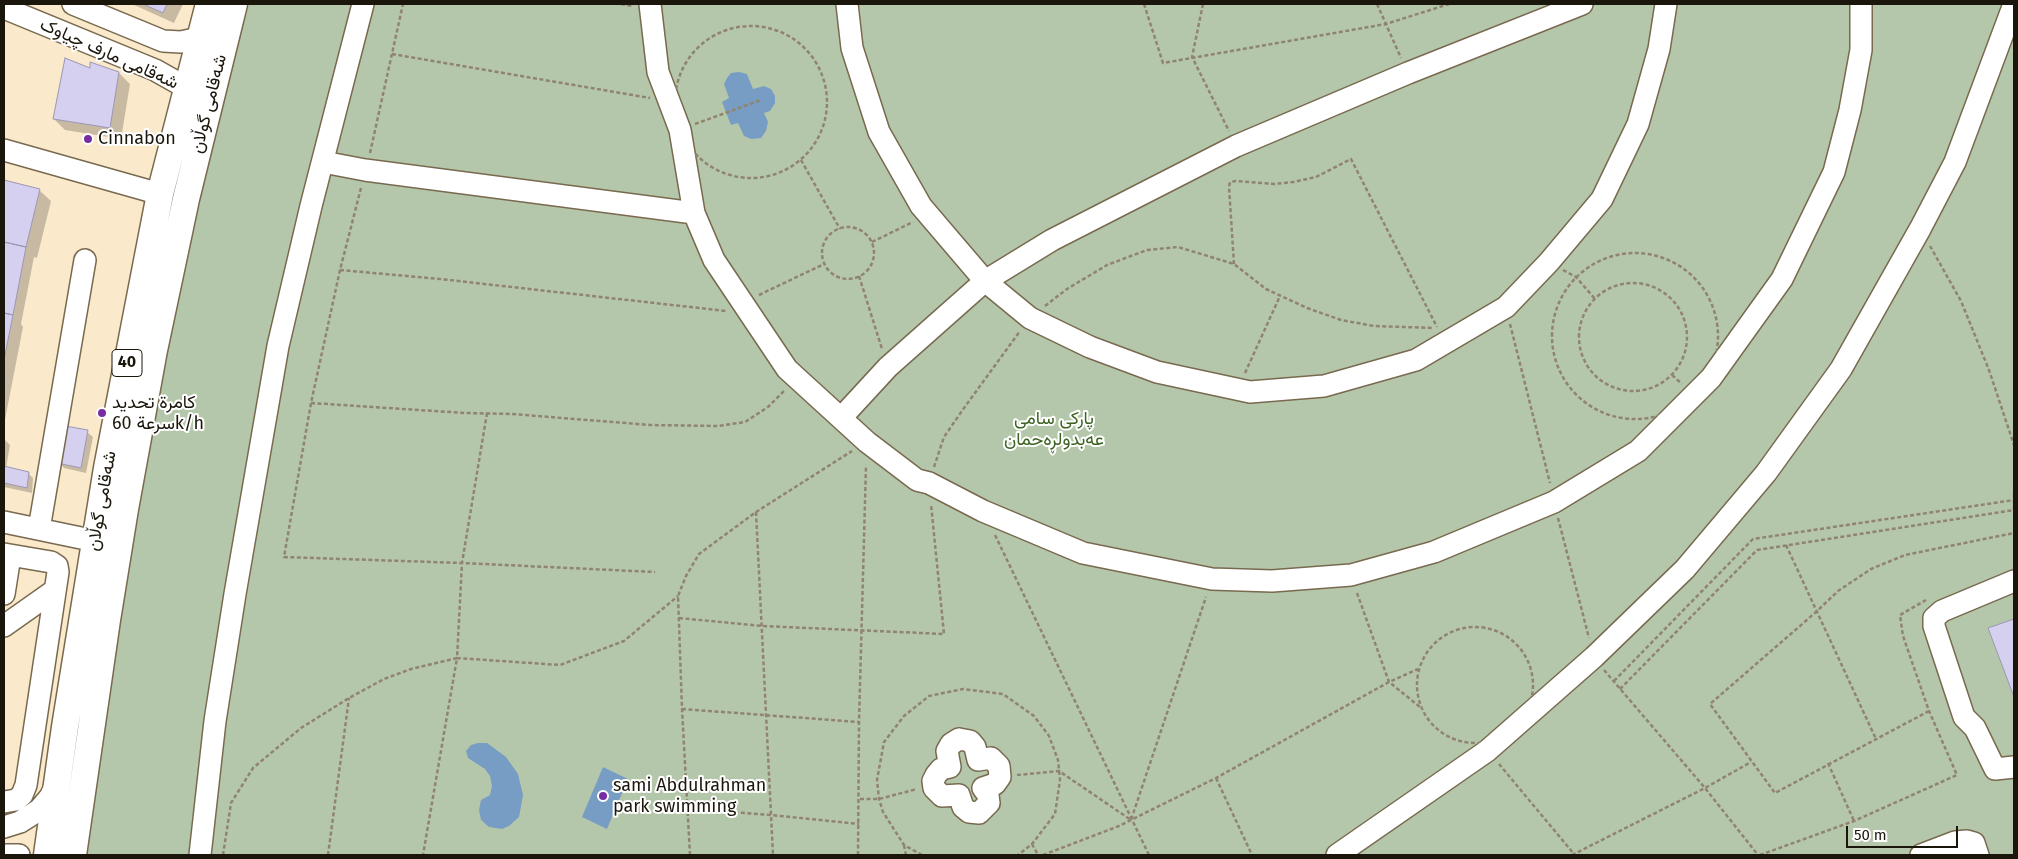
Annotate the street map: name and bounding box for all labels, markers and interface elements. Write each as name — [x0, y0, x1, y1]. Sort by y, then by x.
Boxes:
street label: شەقامی مارف چیاوک — [36, 14, 182, 94]
street label: شەقامی گوڵان — [186, 52, 232, 156]
place label: Cinnabon — [98, 128, 176, 150]
marker: Cinnabon — [82, 133, 94, 145]
road number: 40 — [112, 349, 142, 376]
place label: كامرة تحديد سرعة 60k/h — [112, 392, 204, 434]
marker: كامرة تحديد سرعة 60k/h — [96, 407, 108, 419]
park label: پارکی سامی عەبدولڕەحمان — [1004, 408, 1104, 450]
street label: شەقامی گوڵان — [83, 449, 121, 553]
place label: sami Abdulrahman park swimming — [613, 775, 766, 818]
marker: sami Abdulrahman park swimming — [597, 790, 609, 802]
scale bar — [1848, 816, 1960, 848]
text: 50 m — [1854, 826, 1887, 844]

